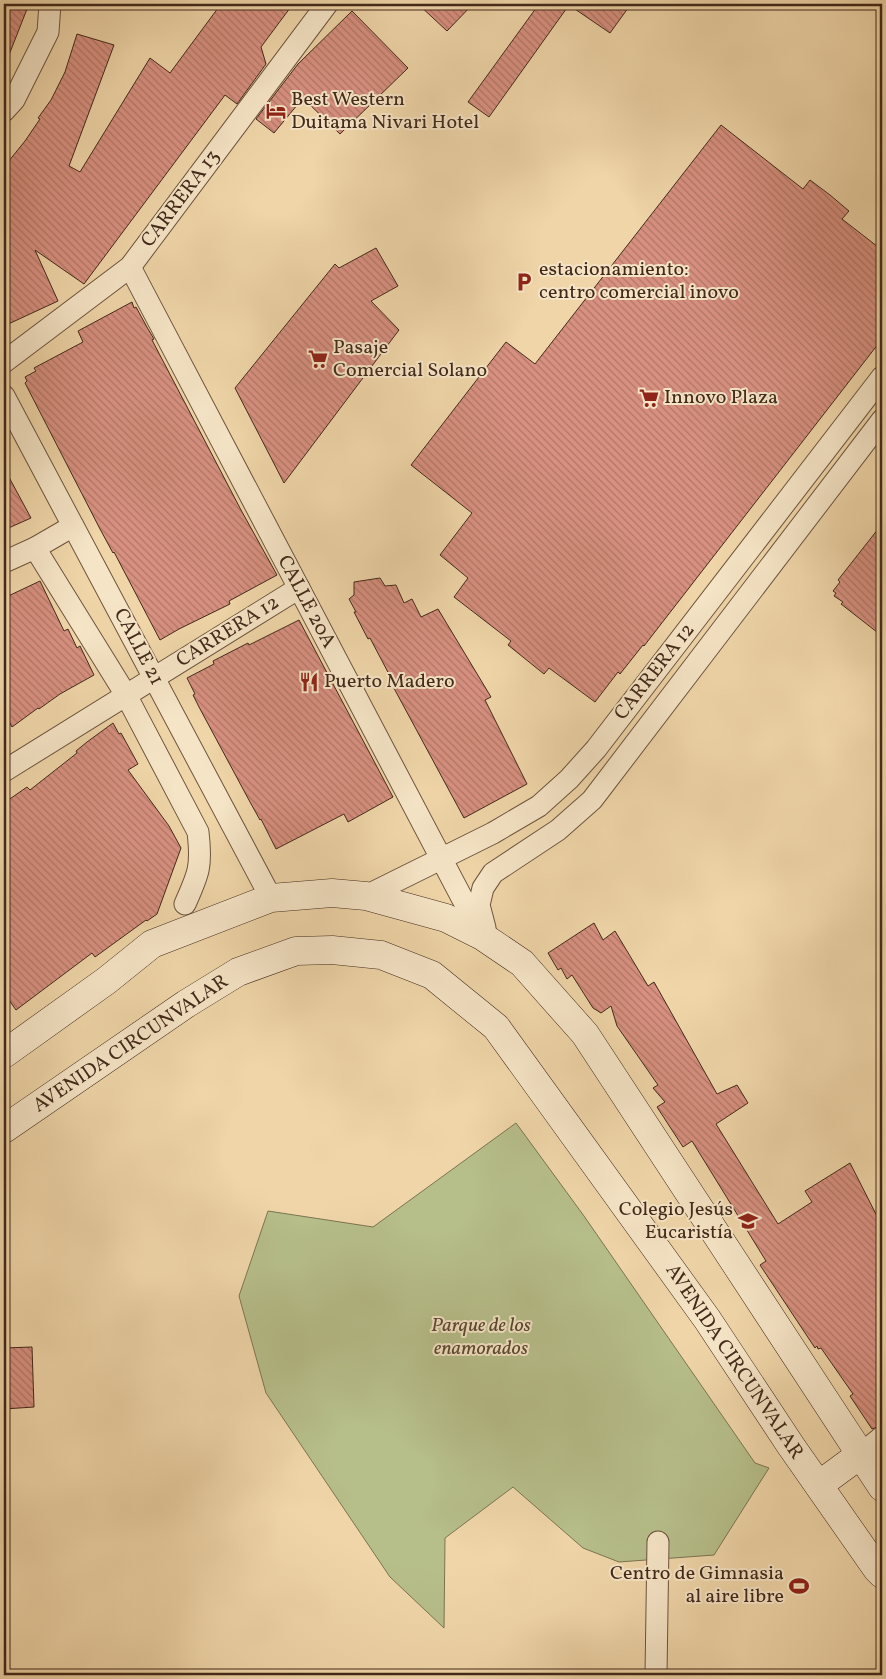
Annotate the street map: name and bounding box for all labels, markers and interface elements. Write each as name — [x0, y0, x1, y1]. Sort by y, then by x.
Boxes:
place label: Best Western Duitama Nivari Hotel — [291, 86, 479, 137]
hotel icon: Best Western Duitama Nivari Hotel — [265, 100, 287, 122]
street label: CARRERA 13 — [135, 144, 227, 254]
place label: estacionamiento: centro comercial inovo — [539, 256, 739, 307]
parking icon: estacionamiento: centro comercial inovo — [513, 271, 535, 293]
place label: Pasaje Comercial Solano — [333, 334, 487, 385]
supermarket icon: Pasaje Comercial Solano — [307, 348, 329, 370]
place label: Innovo Plaza — [664, 384, 778, 412]
supermarket icon: Innovo Plaza — [638, 387, 660, 409]
street label: CALLE 20A — [270, 550, 342, 654]
street label: CARRERA 12 — [171, 589, 285, 675]
street label: CALLE 21 — [106, 603, 170, 691]
street label: CARRERA 12 — [608, 618, 702, 726]
place label: Puerto Madero — [324, 668, 455, 696]
restaurant icon: Puerto Madero — [298, 671, 320, 693]
street label: AVENIDA CIRCUNVALAR — [28, 968, 235, 1120]
place label: Colegio Jesús Eucaristía — [619, 1196, 733, 1247]
school or university icon: Colegio Jesús Eucaristía — [737, 1210, 759, 1232]
street label: AVENIDA CIRCUNVALAR — [658, 1259, 810, 1466]
park label: Parque de los enamorados — [431, 1312, 532, 1363]
place label: Centro de Gimnasia al aire libre — [610, 1560, 784, 1611]
sports icon: Centro de Gimnasia al aire libre — [788, 1575, 810, 1597]

